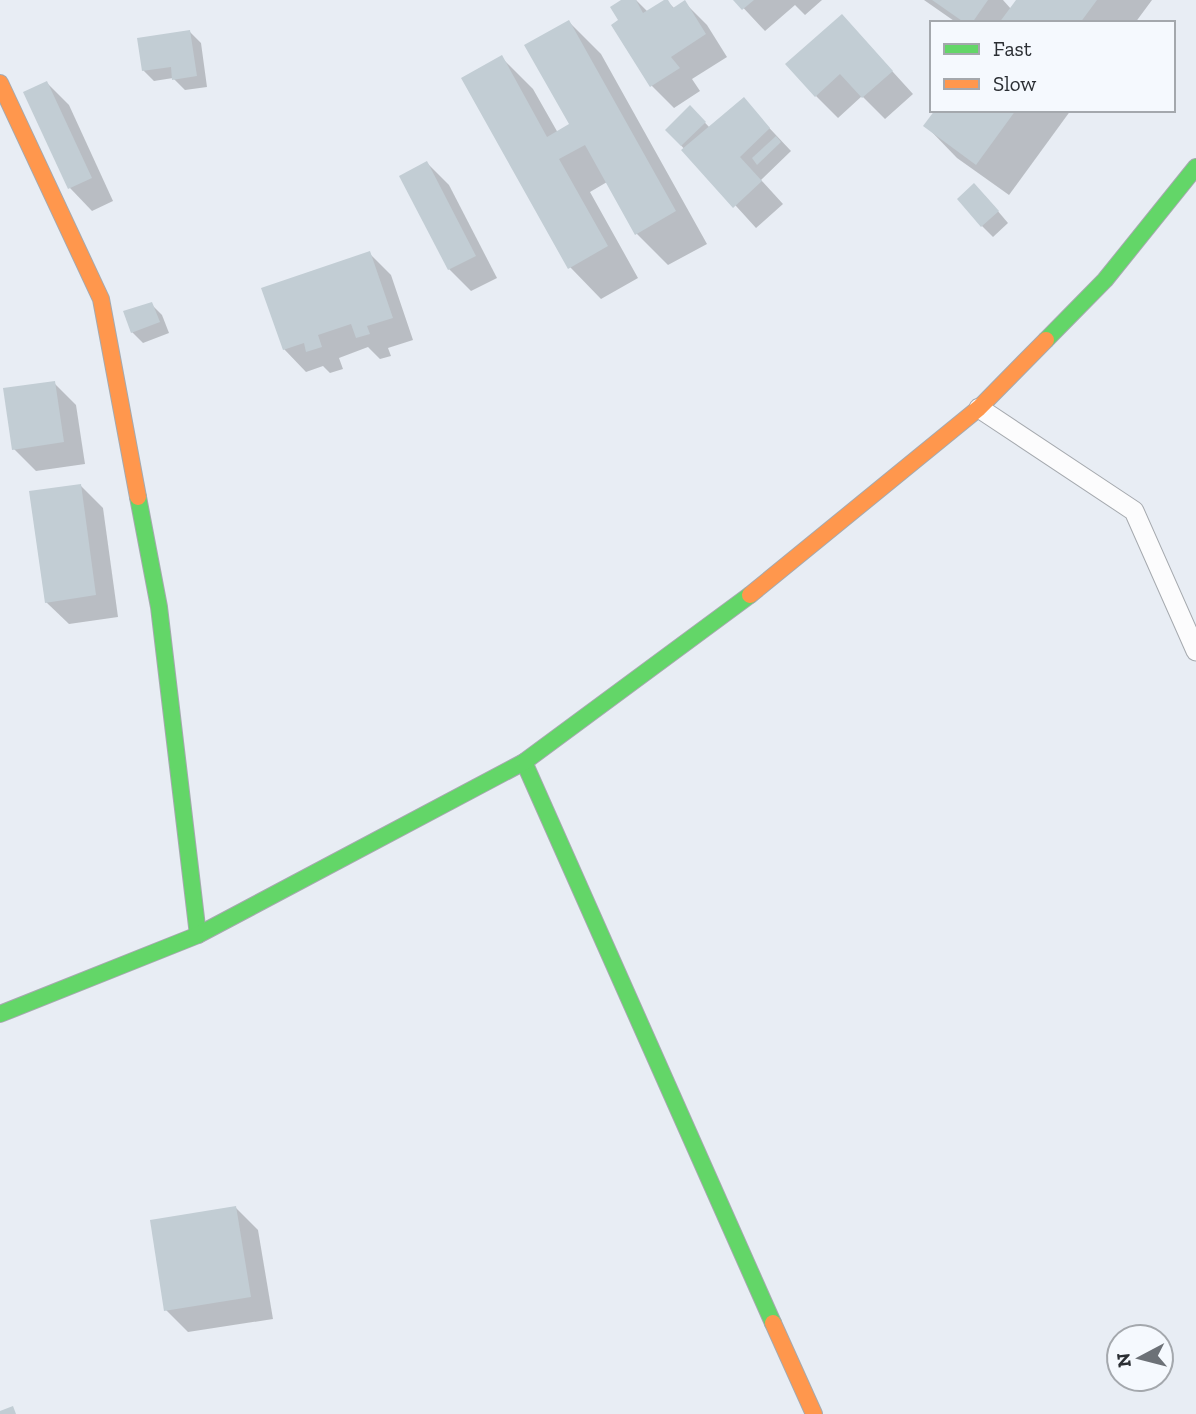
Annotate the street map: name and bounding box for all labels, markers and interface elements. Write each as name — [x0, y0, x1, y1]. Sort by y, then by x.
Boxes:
legend — [930, 21, 1175, 112]
text: Fast — [993, 36, 1032, 61]
text: Slow — [993, 71, 1036, 96]
north arrow — [1105, 1323, 1175, 1393]
text: N — [1111, 1351, 1136, 1369]

